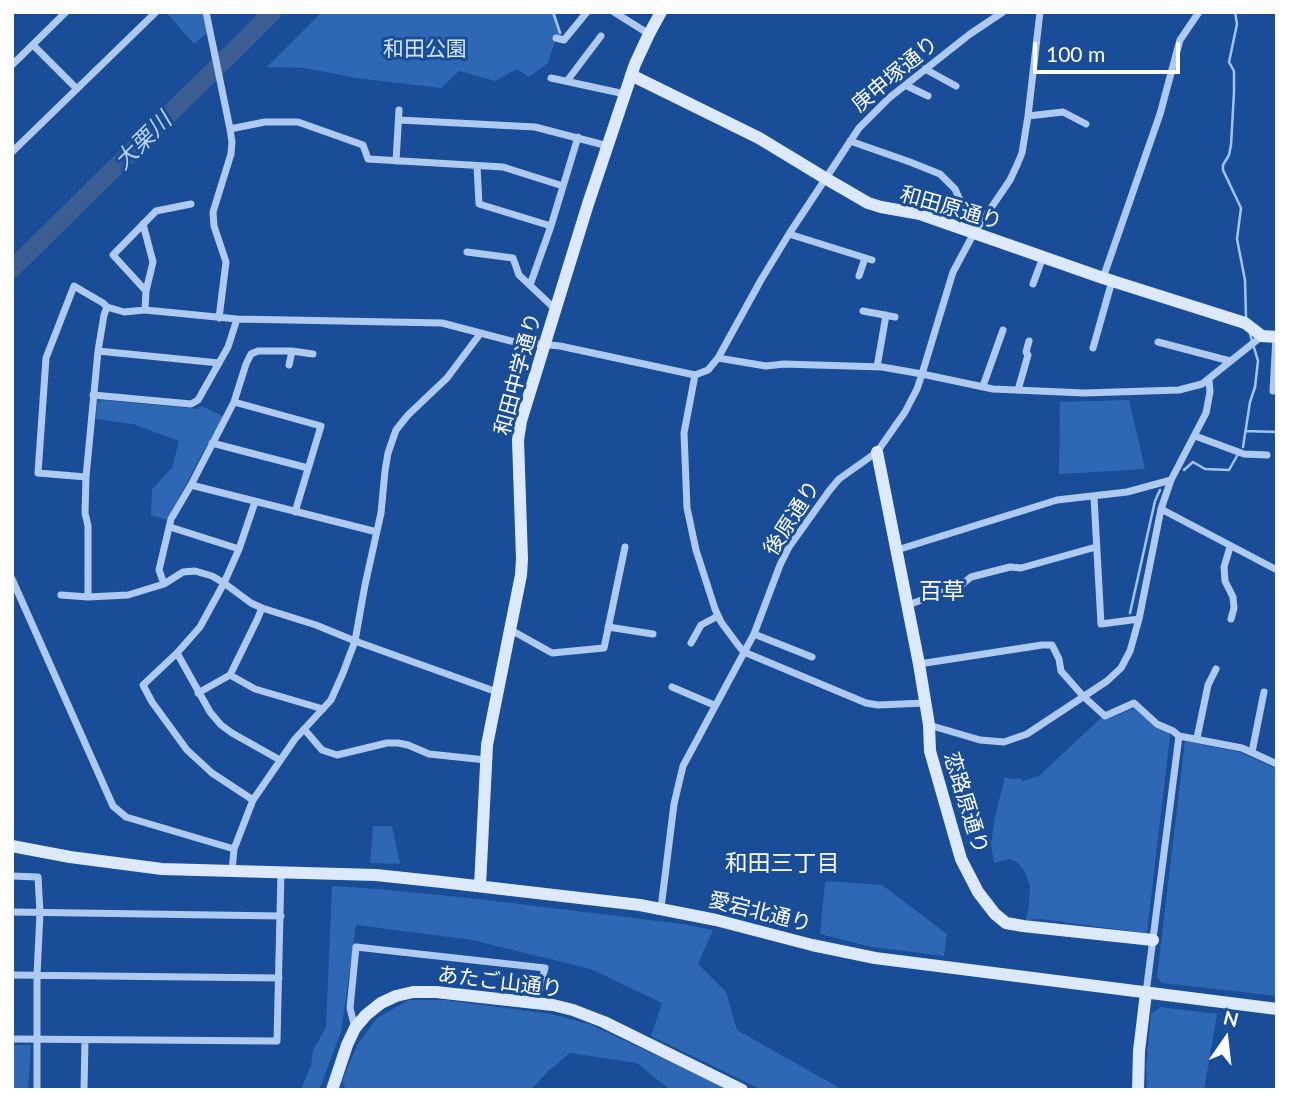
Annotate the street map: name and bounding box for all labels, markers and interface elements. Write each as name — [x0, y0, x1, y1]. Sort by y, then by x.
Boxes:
scale bar — [1037, 28, 1184, 72]
street label: 庚申塚通り — [847, 31, 943, 117]
park label: 和田公園 — [383, 36, 467, 62]
text: 100 m — [1046, 41, 1105, 66]
water label: 大栗川 — [109, 107, 177, 175]
street label: 和田原通り — [897, 181, 1005, 235]
street label: 和田中学通り — [490, 310, 546, 438]
street label: 後原通り — [759, 476, 825, 560]
district label: 百草 — [919, 578, 965, 606]
street label: 恋路原通り — [939, 749, 993, 857]
district label: 和田三丁目 — [725, 850, 839, 878]
street label: 愛宕北通り — [706, 887, 814, 937]
street label: あたご山通り — [436, 962, 564, 1002]
north arrow — [1191, 1004, 1261, 1074]
text: N — [1221, 1005, 1241, 1031]

